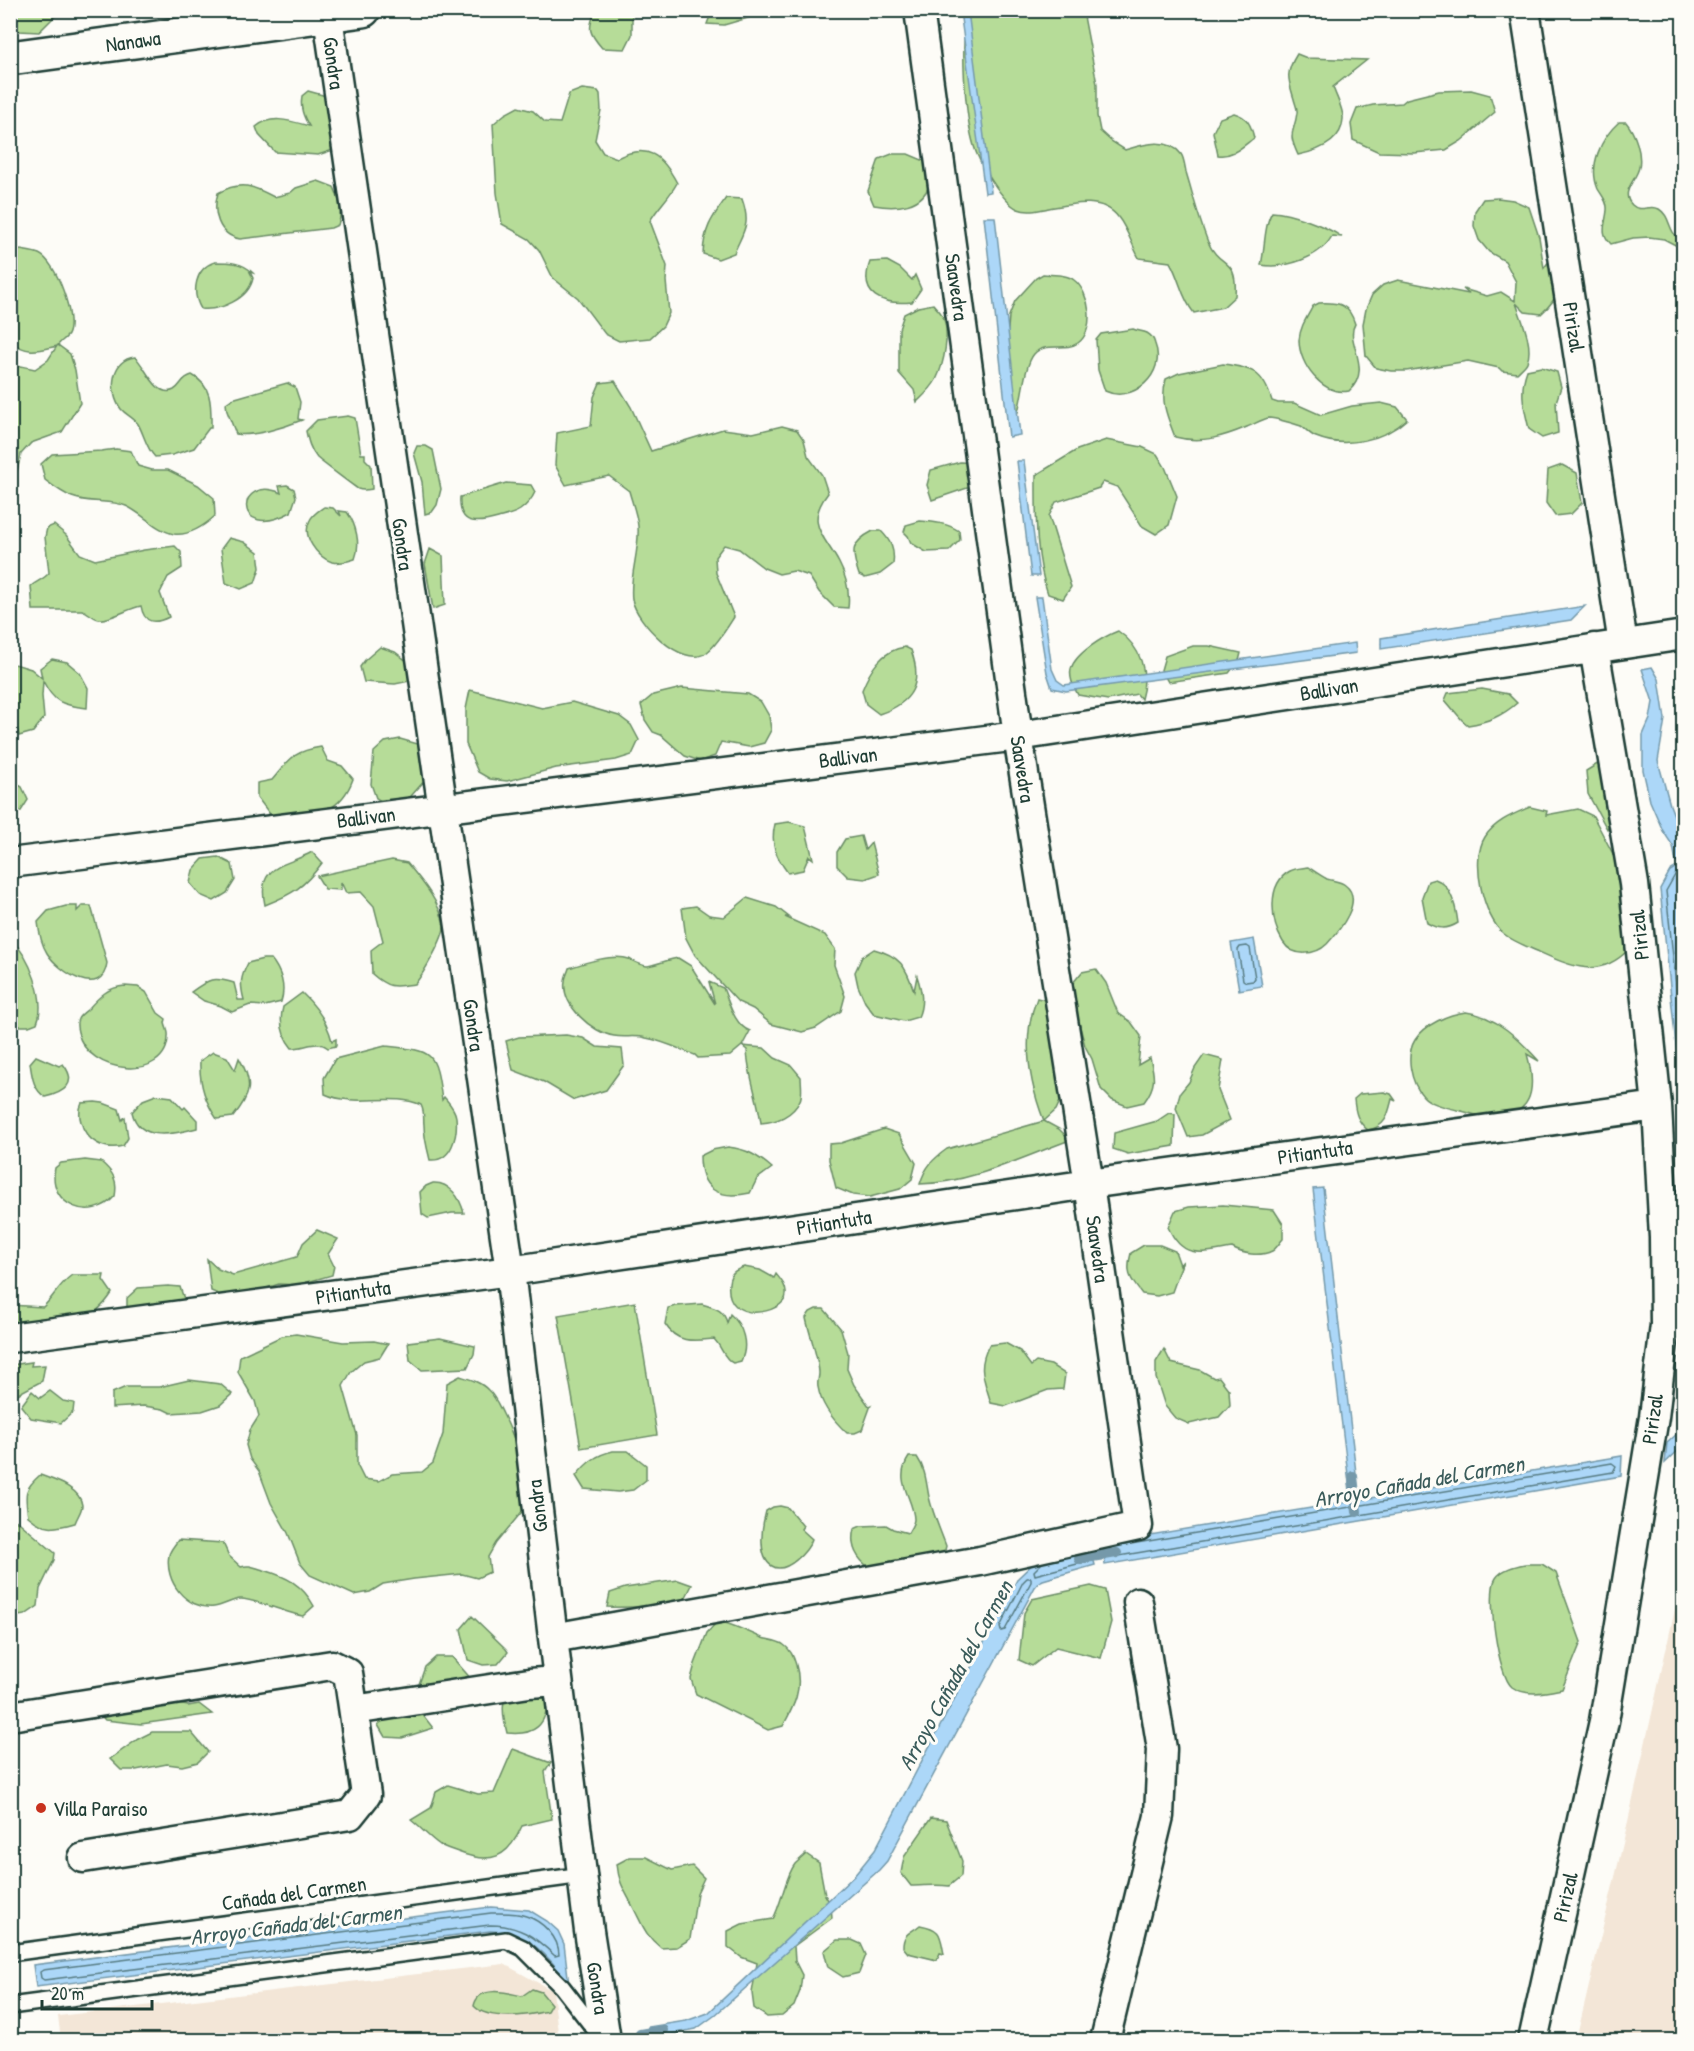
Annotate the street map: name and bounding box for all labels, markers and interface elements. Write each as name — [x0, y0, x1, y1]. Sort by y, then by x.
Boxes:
street label: Nanawa — [104, 23, 162, 59]
street label: Gondra — [316, 35, 352, 91]
street label: Saavedra — [938, 252, 976, 322]
street label: Pirizal — [1556, 300, 1592, 355]
street label: Gondra — [385, 516, 421, 572]
street label: Ballivan — [1298, 670, 1360, 708]
street label: Saavedra — [1003, 733, 1043, 805]
street label: Ballivan — [817, 739, 879, 775]
street label: Ballivan — [335, 799, 397, 835]
street label: Pirizal — [1622, 908, 1656, 962]
street label: Gondra — [456, 997, 492, 1053]
street label: Pitiantuta — [1276, 1132, 1354, 1172]
street label: Pitiantuta — [794, 1202, 874, 1242]
street label: Saavedra — [1079, 1214, 1117, 1284]
street label: Pitiantuta — [314, 1272, 392, 1312]
street label: Pirizal — [1634, 1392, 1670, 1446]
water label: Arroyo Cañada del Carmen — [1312, 1447, 1528, 1514]
street label: Gondra — [519, 1478, 555, 1534]
water label: Arroyo Cañada del Carmen — [890, 1573, 1021, 1775]
place label: Villa Paraiso — [53, 1794, 148, 1823]
marker: Villa Paraiso — [34, 1801, 48, 1815]
street label: Cañada del Carmen — [220, 1869, 368, 1917]
street label: Pirizal — [1545, 1869, 1585, 1925]
water label: Arroyo Cañada del Carmen — [189, 1896, 405, 1952]
street label: Gondra — [580, 1960, 616, 2016]
scale bar — [42, 1973, 152, 2011]
text: 20 m — [51, 1981, 84, 2006]

